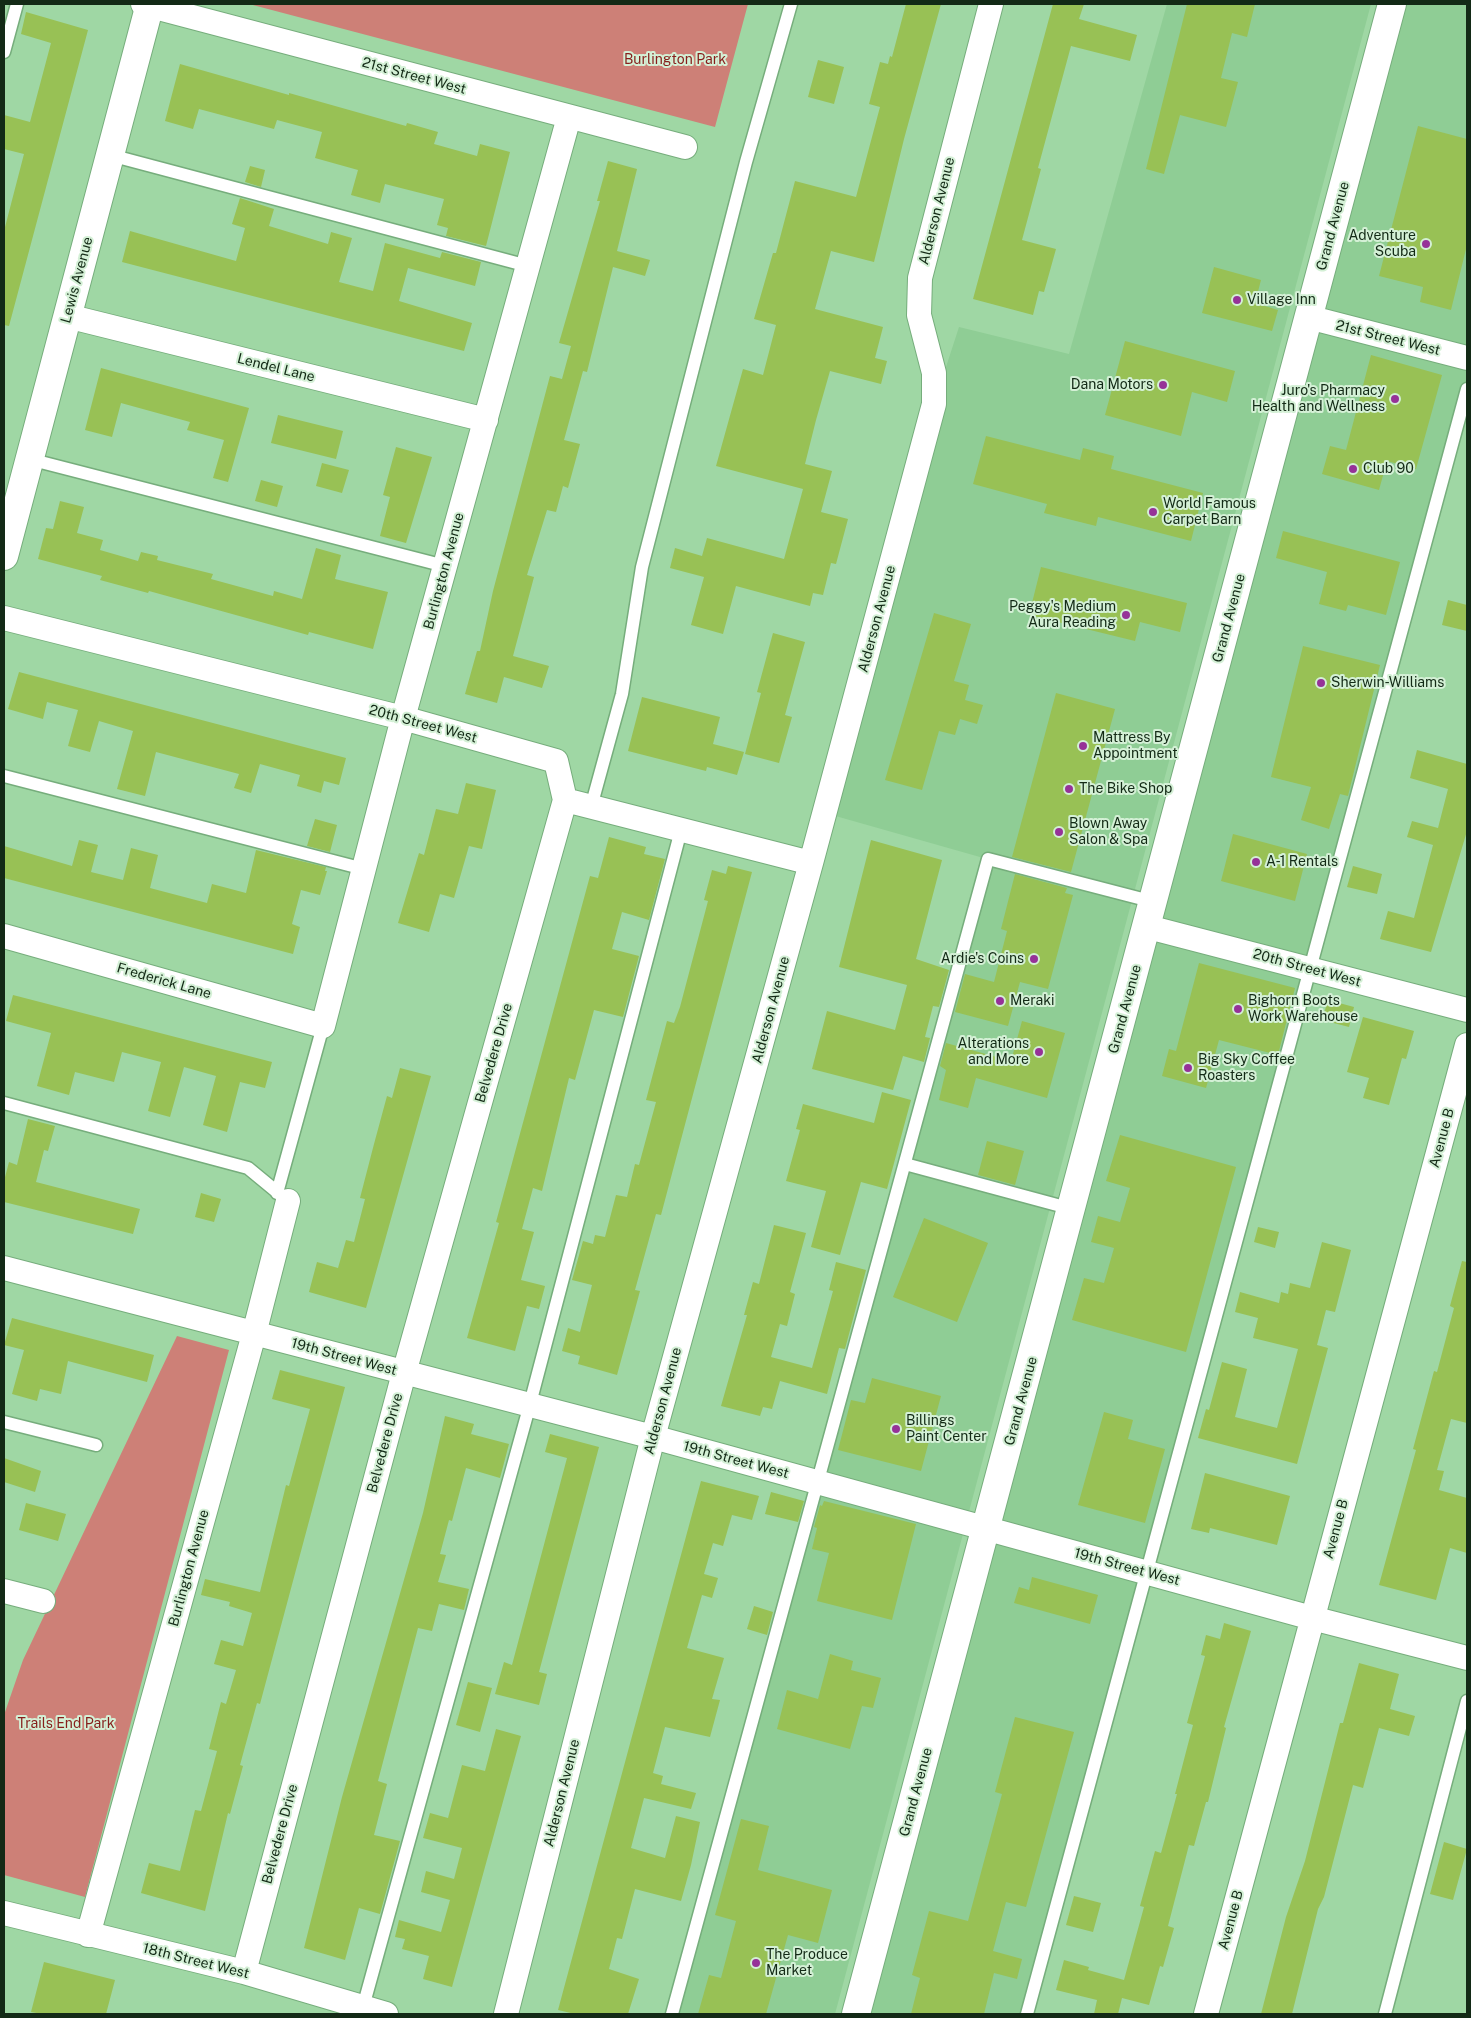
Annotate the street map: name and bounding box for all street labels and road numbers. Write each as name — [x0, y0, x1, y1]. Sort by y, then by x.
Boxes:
street label: 21st Street West — [360, 54, 468, 98]
street label: Alderson Avenue — [916, 156, 958, 266]
street label: Grand Avenue — [1313, 180, 1353, 272]
street label: Lewis Avenue — [57, 235, 97, 325]
street label: 21st Street West — [1334, 317, 1442, 359]
street label: Lendel Lane — [235, 350, 317, 386]
street label: Burlington Avenue — [420, 511, 468, 631]
street label: Alderson Avenue — [855, 564, 899, 674]
street label: Grand Avenue — [1209, 572, 1249, 664]
street label: 20th Street West — [367, 702, 479, 746]
street label: 20th Street West — [1251, 946, 1363, 990]
street label: Alderson Avenue — [749, 955, 793, 1065]
street label: Frederick Lane — [115, 960, 213, 1002]
street label: Grand Avenue — [1105, 963, 1145, 1055]
street label: Belvedere Drive — [472, 1001, 516, 1105]
street label: Avenue B — [1426, 1106, 1458, 1170]
street label: 19th Street West — [289, 1335, 399, 1379]
street label: Alderson Avenue — [641, 1346, 685, 1456]
street label: Grand Avenue — [1001, 1355, 1041, 1447]
street label: Belvedere Drive — [364, 1391, 406, 1495]
street label: 19th Street West — [681, 1438, 791, 1482]
street label: Avenue B — [1320, 1497, 1352, 1561]
street label: Burlington Avenue — [165, 1508, 213, 1628]
street label: 19th Street West — [1072, 1545, 1182, 1589]
street label: Alderson Avenue — [541, 1738, 583, 1848]
street label: Grand Avenue — [896, 1746, 936, 1838]
street label: Belvedere Drive — [259, 1782, 301, 1886]
street label: Avenue B — [1215, 1888, 1247, 1952]
street label: 18th Street West — [141, 1940, 251, 1982]

